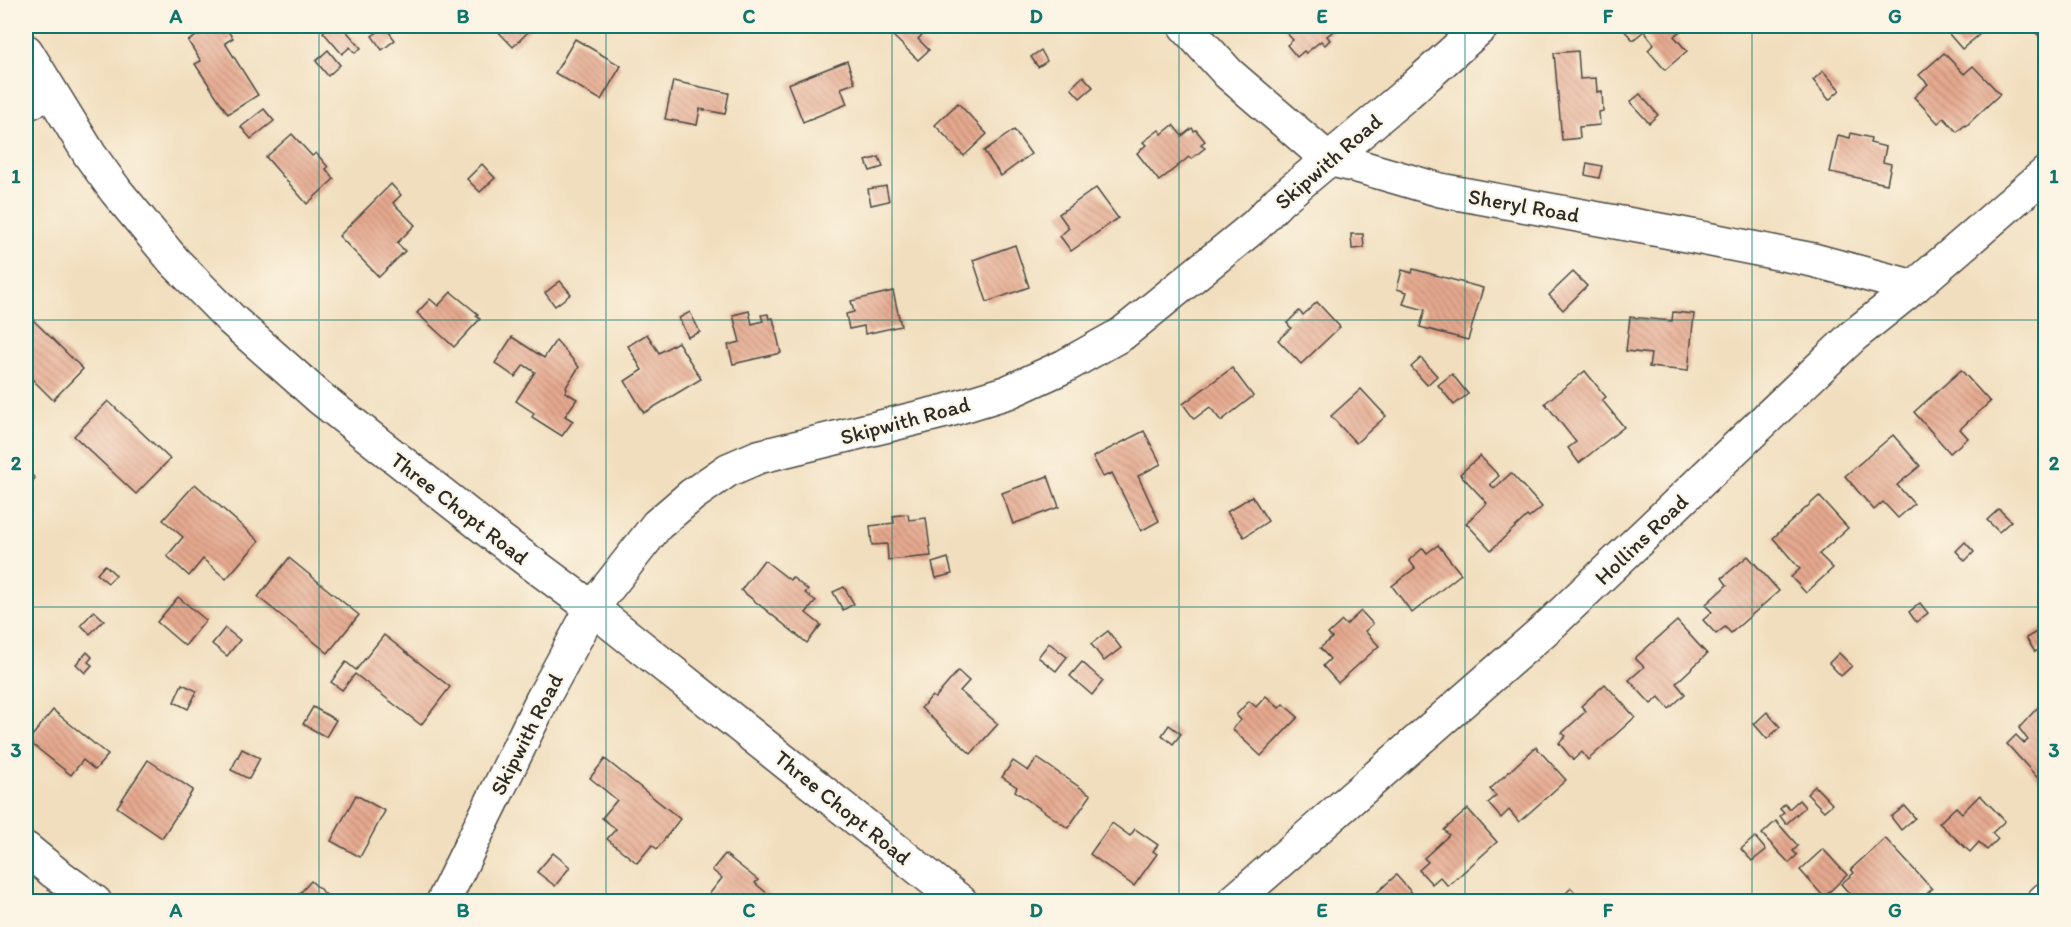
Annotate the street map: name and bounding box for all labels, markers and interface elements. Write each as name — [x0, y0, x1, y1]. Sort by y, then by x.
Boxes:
text: A — [169, 4, 183, 28]
text: B — [457, 4, 470, 28]
text: C — [743, 4, 756, 28]
text: D — [1029, 4, 1043, 28]
text: E — [1316, 4, 1328, 28]
text: F — [1603, 4, 1614, 28]
text: G — [1888, 4, 1902, 28]
street label: Skipwith Road — [1269, 107, 1387, 215]
text: 1 — [11, 164, 21, 188]
text: 1 — [2049, 164, 2059, 188]
street label: Sheryl Road — [1466, 182, 1582, 229]
street label: Skipwith Road — [837, 390, 973, 451]
street label: Three Chopt Road — [385, 446, 534, 571]
text: 2 — [11, 451, 22, 475]
text: 2 — [2049, 451, 2060, 475]
street label: Hollins Road — [1589, 488, 1694, 591]
street label: Skipwith Road — [484, 669, 569, 800]
text: 3 — [11, 738, 22, 762]
text: 3 — [2049, 738, 2060, 762]
street label: Three Chopt Road — [769, 744, 916, 871]
text: A — [169, 898, 183, 922]
text: B — [457, 898, 470, 922]
text: C — [743, 898, 756, 922]
text: D — [1029, 898, 1043, 922]
text: E — [1316, 898, 1328, 922]
text: F — [1603, 898, 1614, 922]
text: G — [1888, 898, 1902, 922]

